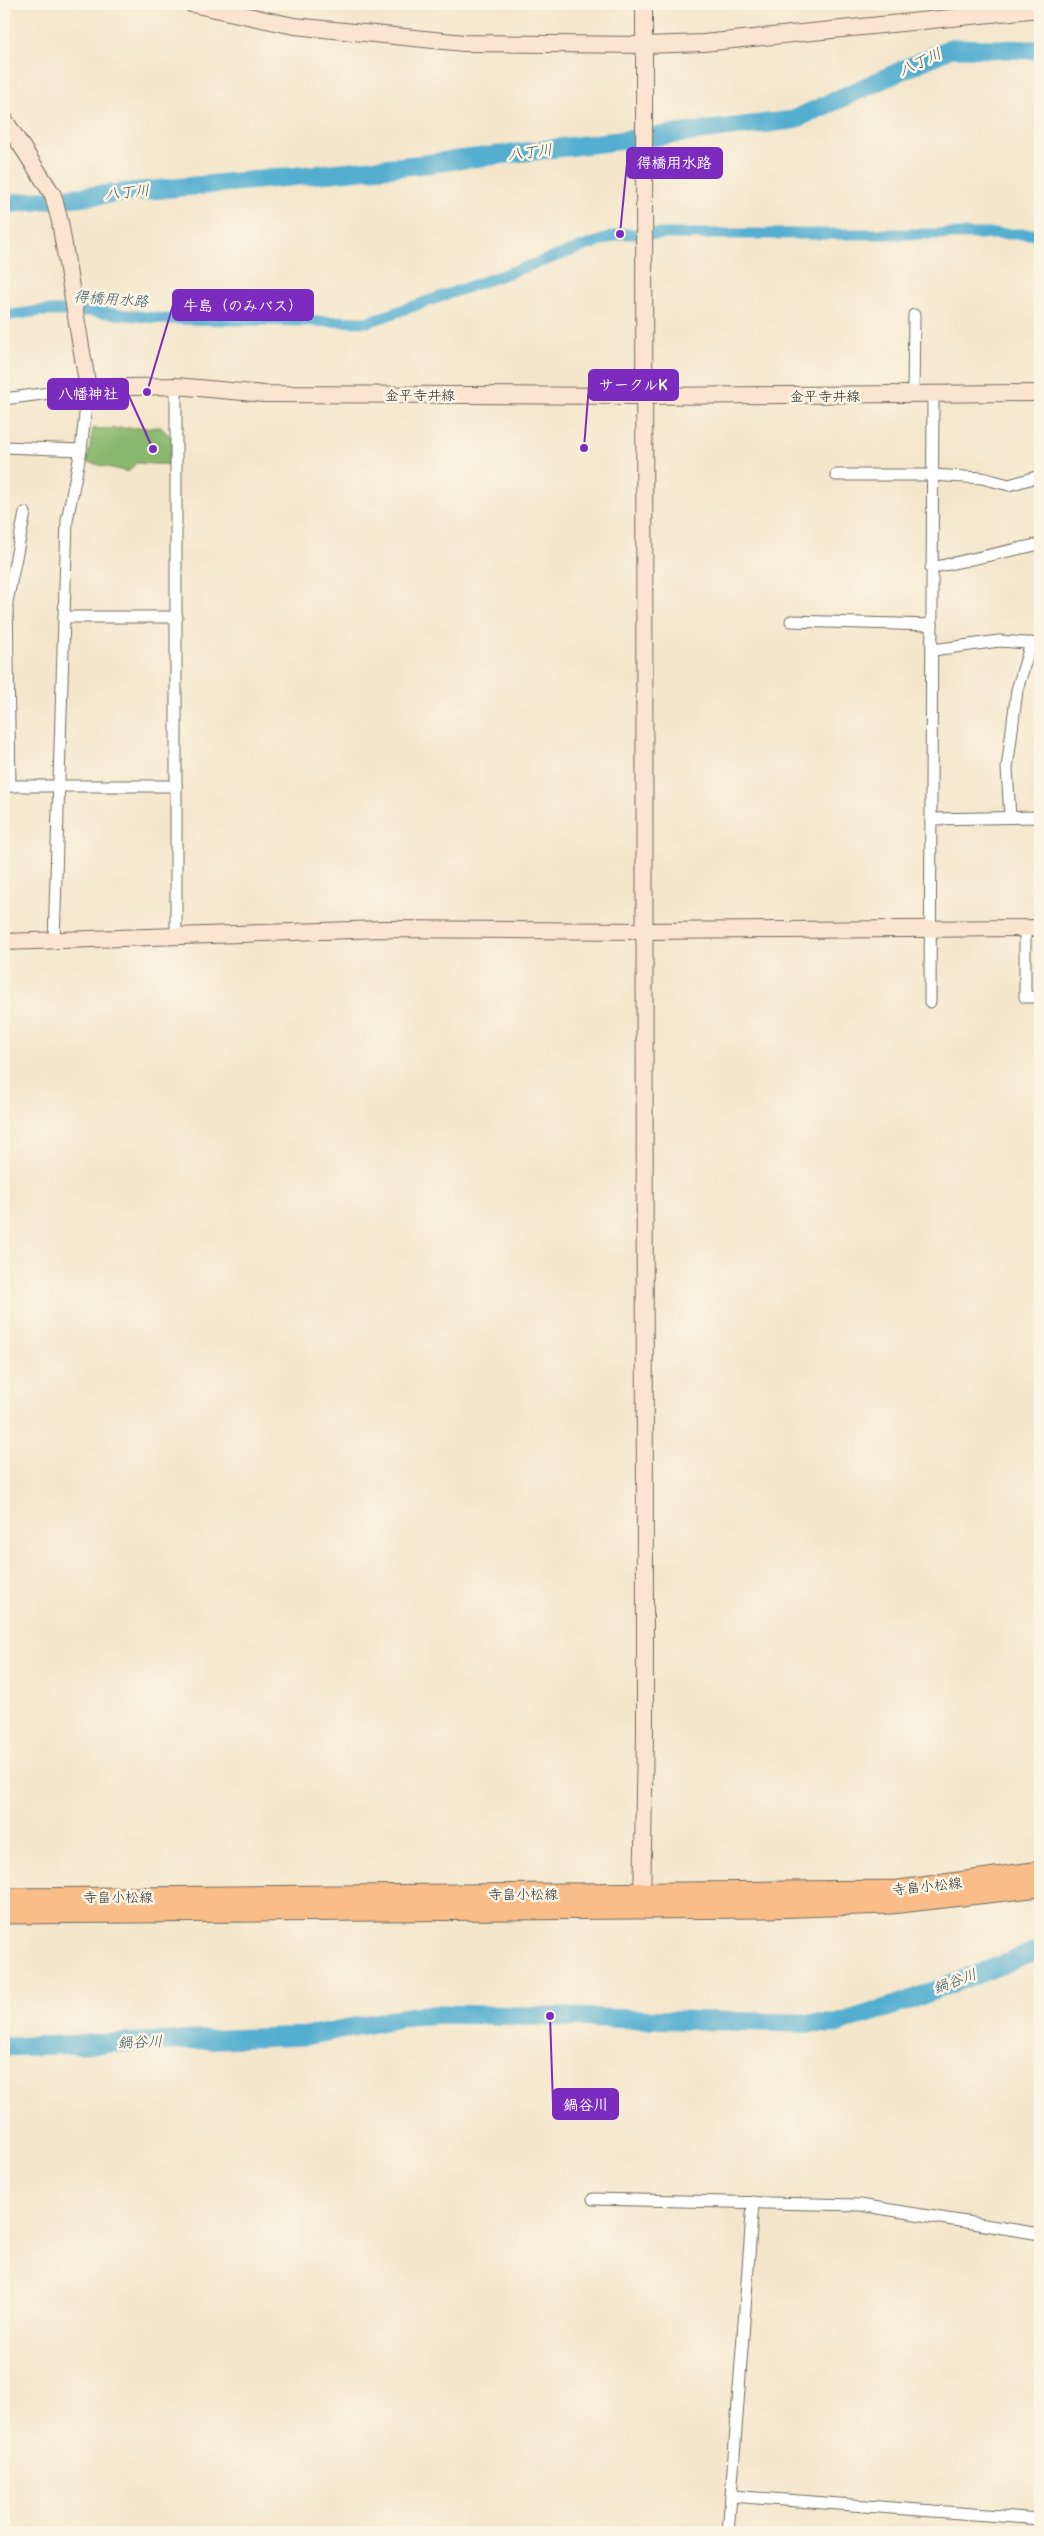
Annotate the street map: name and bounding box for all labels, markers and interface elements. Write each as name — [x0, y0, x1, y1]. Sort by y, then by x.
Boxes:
water label: 八丁川 — [896, 44, 945, 81]
water label: 八丁川 — [507, 140, 554, 165]
callout: 得橋用水路 — [627, 148, 722, 178]
text: 得橋用水路 — [636, 154, 712, 173]
water label: 八丁川 — [104, 181, 150, 204]
water label: 得橋用水路 — [73, 287, 150, 312]
callout: 牛島（のみバス） — [173, 290, 313, 320]
text: 牛島（のみバス） — [183, 297, 303, 316]
callout: サークルK — [589, 370, 678, 400]
text: サークルK — [599, 376, 667, 395]
callout: 八幡神社 — [48, 379, 128, 409]
text: 八幡神社 — [58, 385, 118, 404]
street label: 金平寺井線 — [385, 387, 455, 404]
street label: 金平寺井線 — [790, 388, 860, 405]
street label: 寺畠小松線 — [891, 1874, 963, 1899]
street label: 寺畠小松線 — [488, 1886, 558, 1903]
street label: 寺畠小松線 — [83, 1889, 153, 1906]
water label: 鍋谷川 — [931, 1965, 980, 1998]
water label: 鍋谷川 — [117, 2032, 163, 2053]
callout: 鍋谷川 — [553, 2089, 618, 2119]
text: 鍋谷川 — [563, 2096, 609, 2115]

